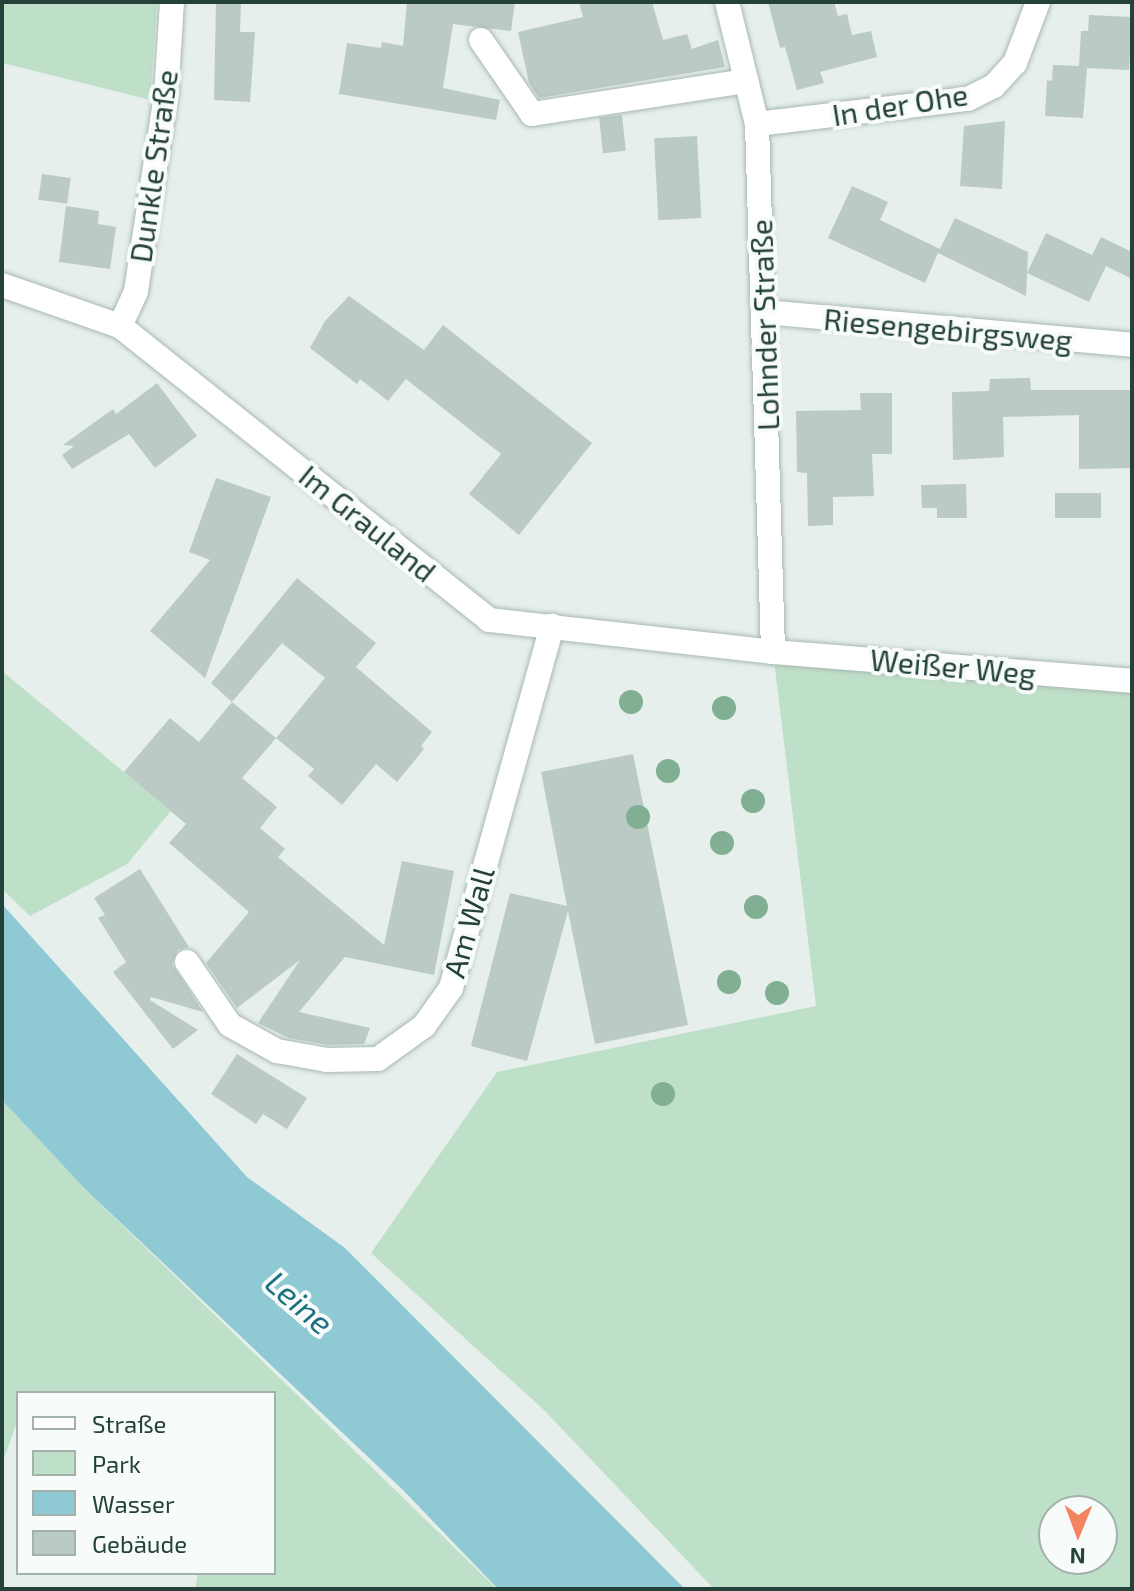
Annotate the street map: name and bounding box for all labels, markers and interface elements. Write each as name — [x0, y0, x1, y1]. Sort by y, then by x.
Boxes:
street label: Dunkle Straße — [122, 67, 184, 265]
street label: In der Ohe — [829, 75, 971, 133]
street label: Lohnder Straße — [742, 218, 786, 432]
street label: Riesengebirgsweg — [822, 300, 1074, 358]
street label: Im Grauland — [292, 457, 444, 589]
street label: Weißer Weg — [868, 641, 1038, 691]
street label: Am Wall — [435, 862, 501, 982]
water label: Leine — [258, 1262, 342, 1342]
legend — [16, 1391, 276, 1575]
text: Straße — [92, 1409, 166, 1438]
text: Park — [92, 1449, 141, 1478]
text: Wasser — [92, 1489, 175, 1518]
north arrow — [1038, 1495, 1118, 1575]
text: Gebäude — [92, 1529, 187, 1558]
text: N — [1069, 1544, 1086, 1570]

